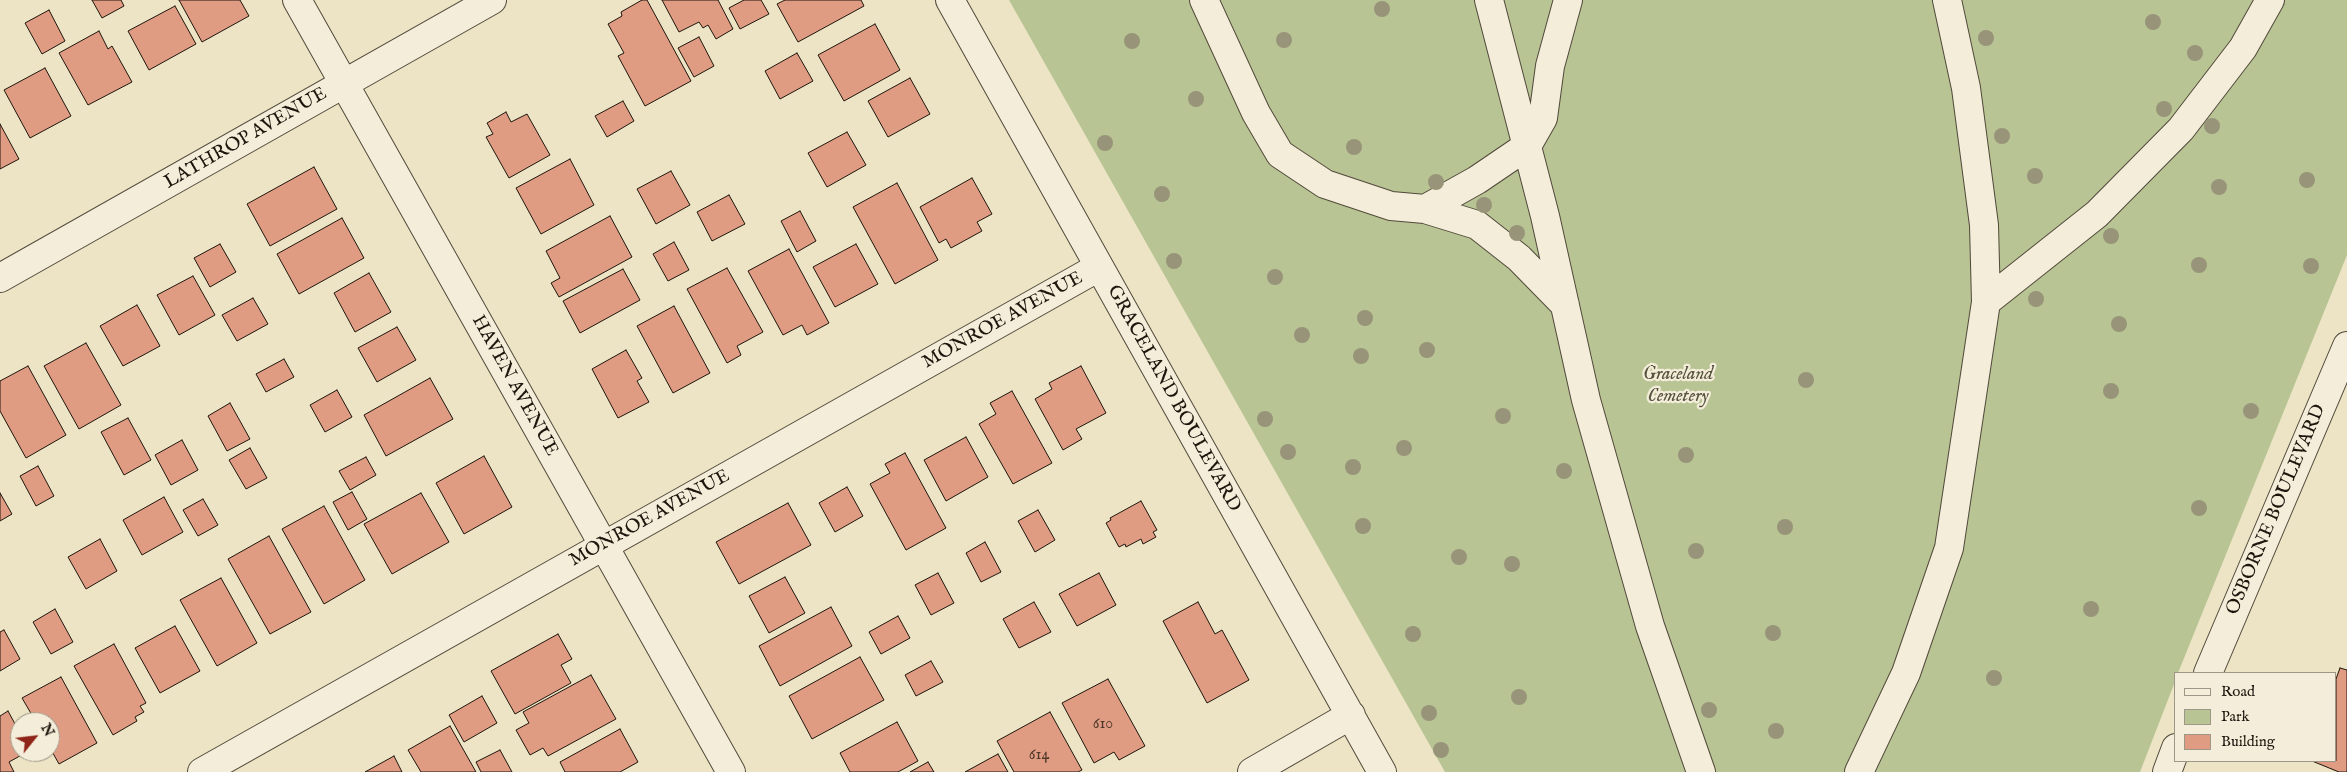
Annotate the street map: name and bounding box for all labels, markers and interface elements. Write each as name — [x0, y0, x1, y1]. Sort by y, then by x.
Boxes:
street label: LATHROP AVENUE — [161, 83, 331, 195]
street label: MONROE AVENUE — [919, 267, 1087, 375]
street label: GRACELAND BOULEVARD — [1101, 282, 1245, 516]
street label: HAVEN AVENUE — [466, 311, 562, 461]
park label: Graceland Cemetery — [1643, 364, 1713, 408]
street label: OSBORNE BOULEVARD — [2222, 401, 2332, 619]
street label: MONROE AVENUE — [566, 465, 734, 573]
legend — [2174, 672, 2337, 762]
text: Road — [2221, 682, 2255, 701]
text: Park — [2221, 707, 2250, 726]
north arrow — [10, 712, 60, 762]
house number: 610 — [1093, 715, 1113, 735]
text: N — [36, 721, 58, 740]
text: Building — [2221, 732, 2275, 751]
house number: 614 — [1029, 746, 1049, 766]

